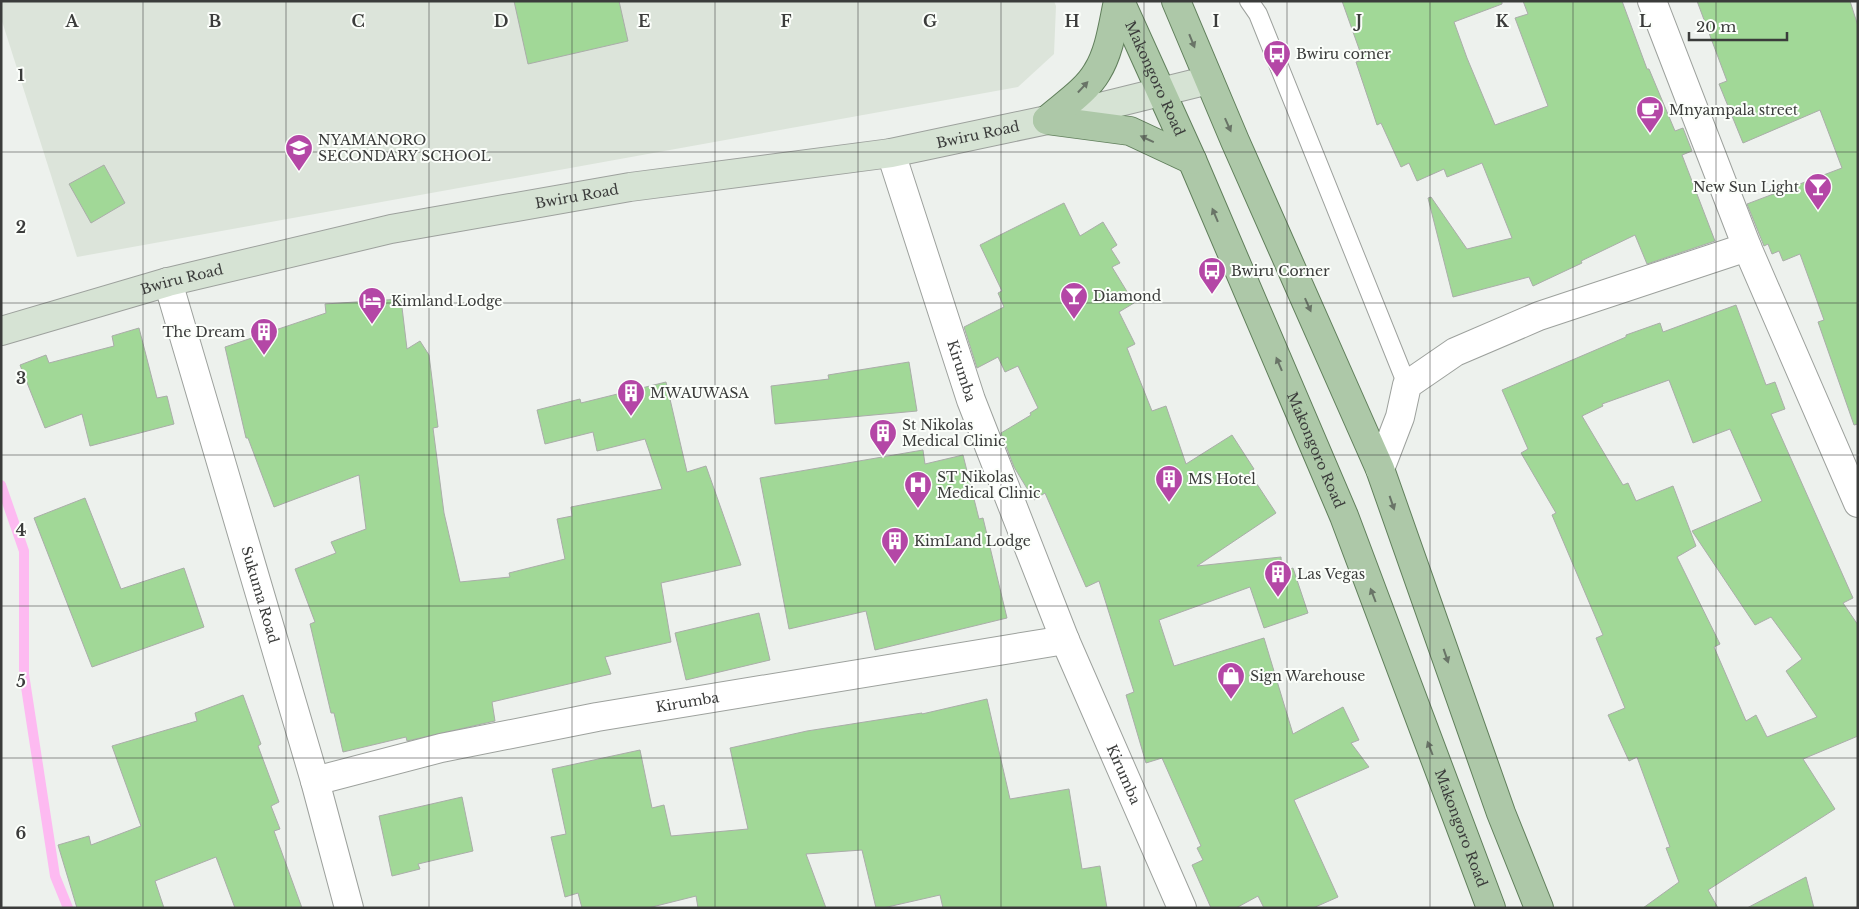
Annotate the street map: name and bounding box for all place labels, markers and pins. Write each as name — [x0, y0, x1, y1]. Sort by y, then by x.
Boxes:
bus stop icon: Bwiru corner — [1262, 39, 1292, 78]
place label: Bwiru corner — [1296, 45, 1391, 63]
cafe icon: Mnyampala street — [1635, 95, 1665, 134]
place label: Mnyampala street — [1669, 101, 1799, 119]
place label: NYAMANORO SECONDARY SCHOOL — [318, 131, 491, 165]
school or university icon: NYAMANORO SECONDARY SCHOOL — [284, 133, 314, 172]
bar icon: New Sun Light — [1803, 172, 1833, 211]
place label: New Sun Light — [1693, 178, 1800, 196]
bus stop icon: Bwiru Corner — [1197, 256, 1227, 295]
place label: Bwiru Corner — [1231, 262, 1330, 280]
bar icon: Diamond — [1059, 281, 1089, 320]
hotel icon: Kimland Lodge — [357, 286, 387, 325]
place label: Diamond — [1093, 287, 1162, 305]
place label: Kimland Lodge — [391, 292, 502, 310]
building icon: The Dream — [249, 317, 279, 356]
place label: The Dream — [162, 323, 245, 341]
building icon: MWAUWASA — [616, 378, 646, 417]
place label: MWAUWASA — [650, 384, 749, 402]
place label: St Nikolas Medical Clinic — [902, 416, 1006, 450]
building icon: St Nikolas Medical Clinic — [868, 418, 898, 457]
building icon: MS Hotel — [1154, 464, 1184, 503]
place label: ST Nikolas Medical Clinic — [937, 468, 1041, 502]
hospital icon: ST Nikolas Medical Clinic — [903, 470, 933, 509]
place label: MS Hotel — [1188, 470, 1256, 488]
building icon: KimLand Lodge — [880, 526, 910, 565]
place label: KimLand Lodge — [914, 532, 1031, 550]
building icon: Las Vegas — [1263, 559, 1293, 598]
place label: Las Vegas — [1297, 565, 1365, 583]
shop icon: Sign Warehouse — [1216, 661, 1246, 700]
place label: Sign Warehouse — [1250, 667, 1365, 685]

